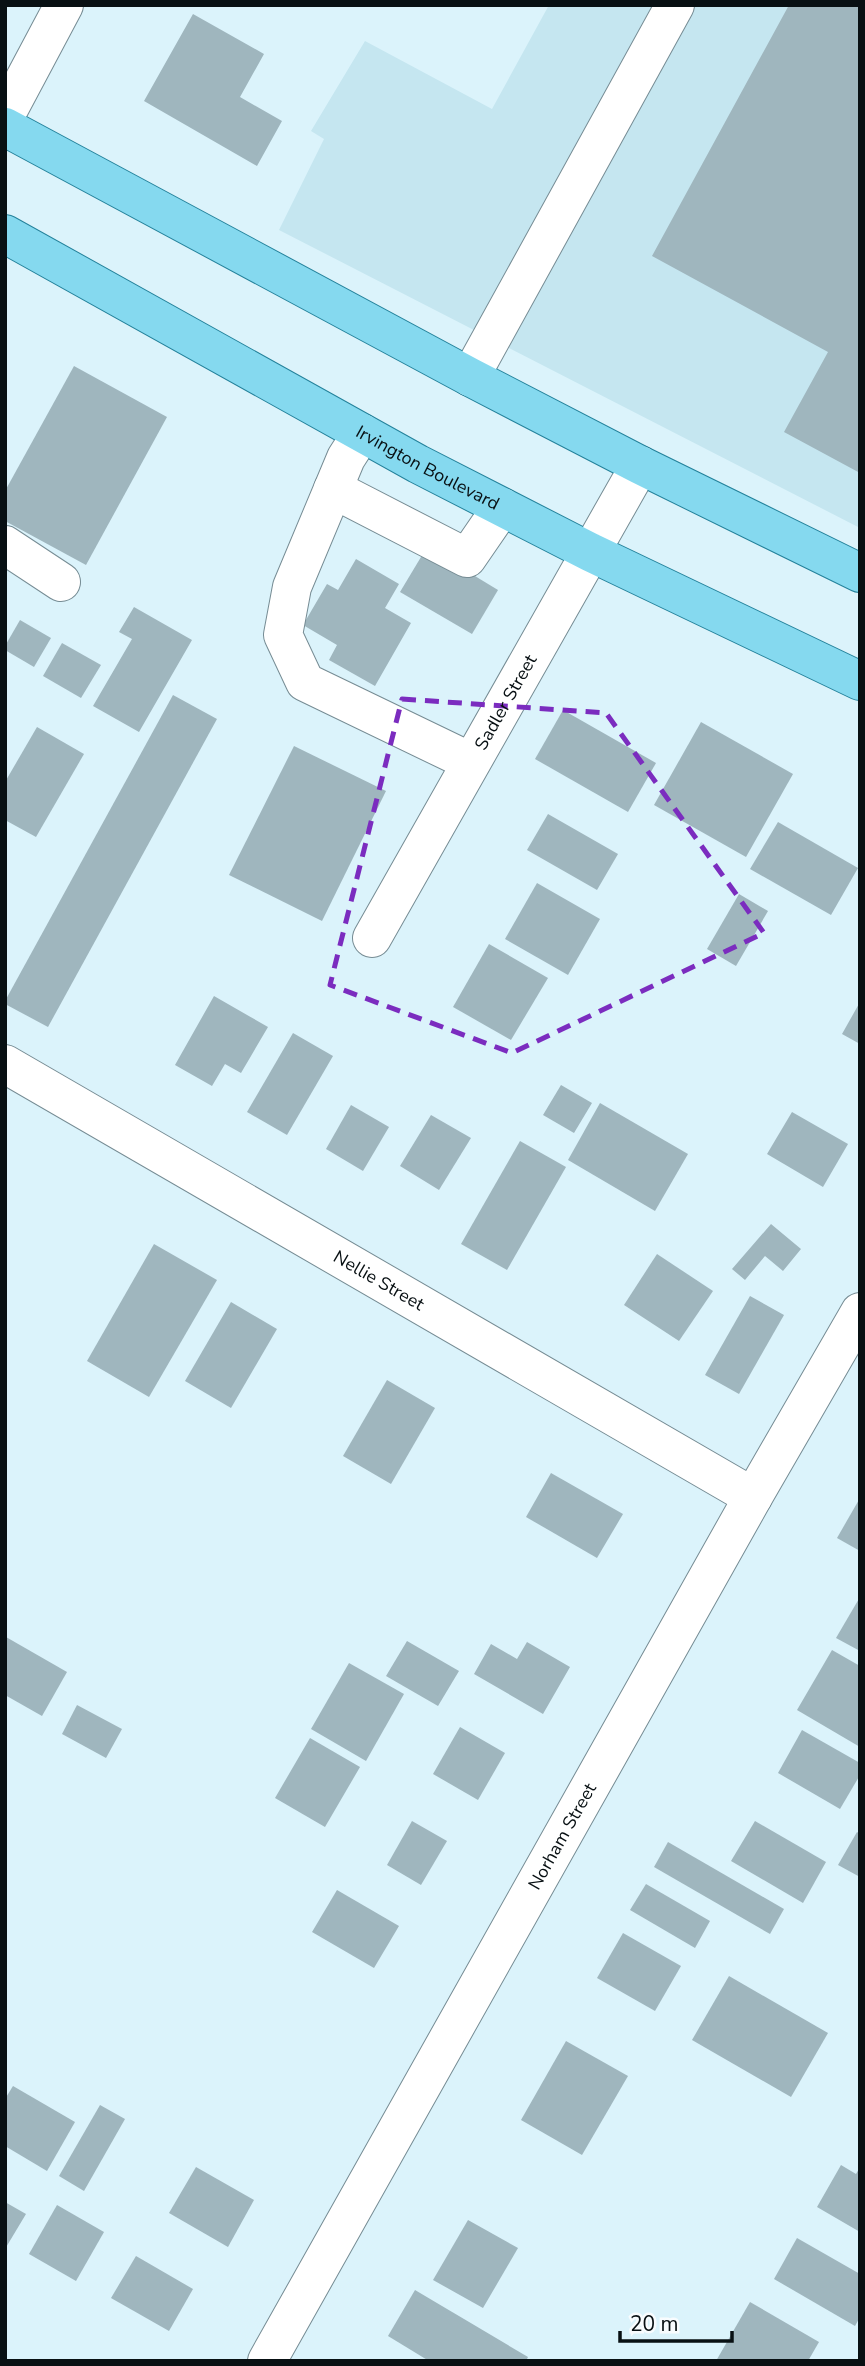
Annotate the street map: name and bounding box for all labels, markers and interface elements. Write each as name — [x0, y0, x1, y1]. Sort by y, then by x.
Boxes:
street label: Irvington Boulevard — [351, 420, 504, 516]
street label: Sadler Street — [469, 649, 543, 754]
street label: Nellie Street — [329, 1245, 429, 1316]
street label: Norham Street — [523, 1778, 602, 1894]
scale bar — [620, 2300, 732, 2344]
text: 20 m — [630, 2310, 679, 2338]

